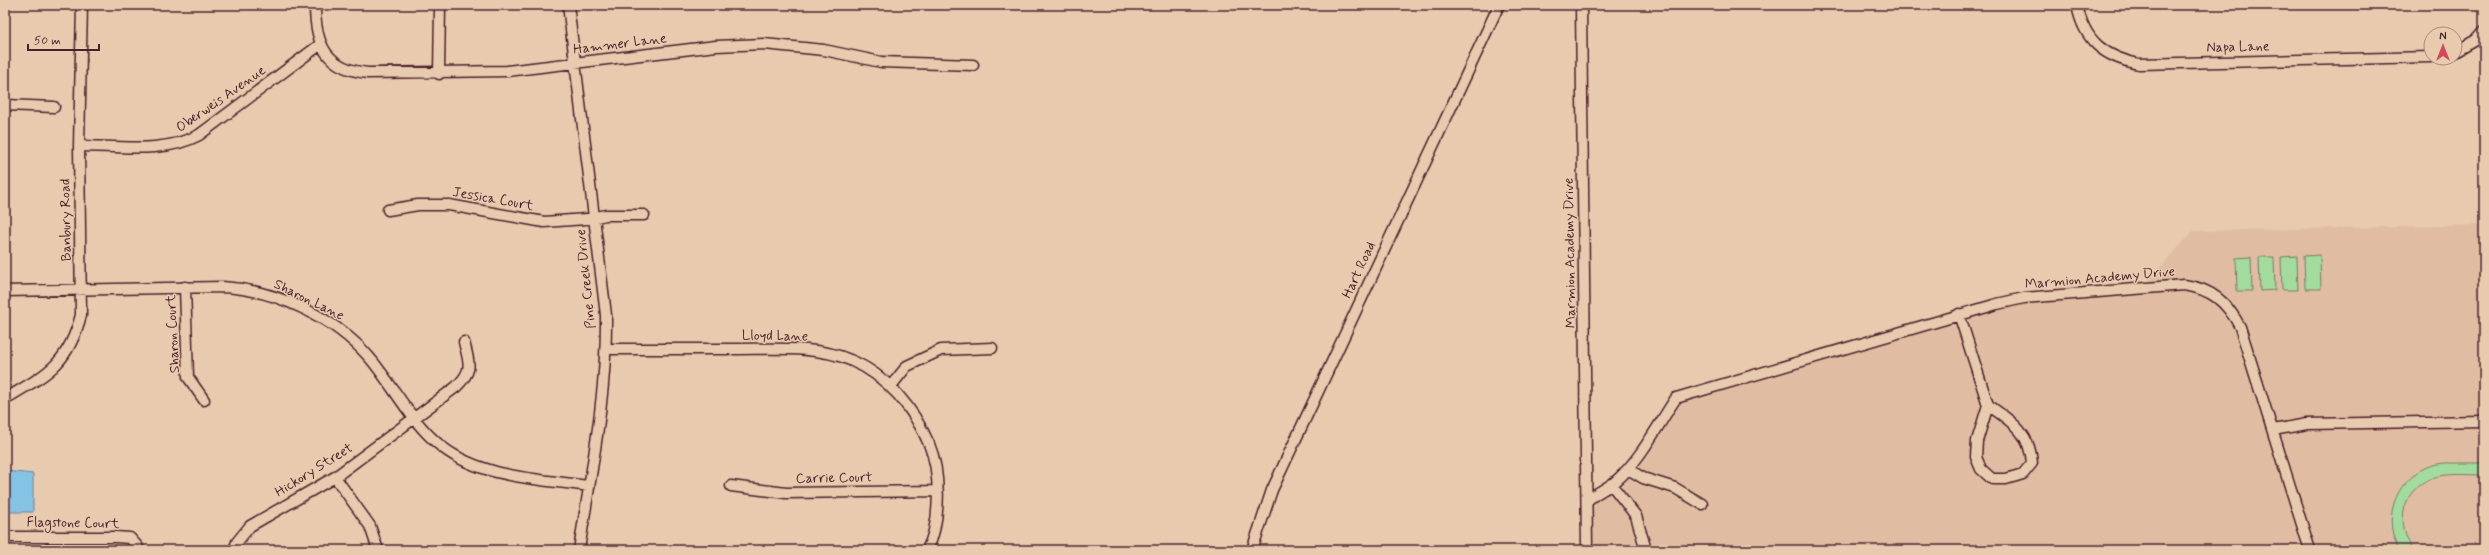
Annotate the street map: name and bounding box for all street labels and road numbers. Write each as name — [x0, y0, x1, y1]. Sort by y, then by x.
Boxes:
street label: Hammer Lane — [572, 29, 668, 59]
street label: Napa Lane — [2206, 37, 2270, 57]
street label: Oberweis Avenue — [173, 61, 269, 137]
street label: Marmion Academy Drive — [1560, 178, 1580, 328]
street label: Banbury Road — [56, 179, 76, 261]
street label: Jessica Court — [451, 183, 536, 215]
street label: Pine Creek Drive — [572, 228, 600, 330]
street label: Hart Road — [1338, 239, 1380, 301]
street label: Marmion Academy Drive — [2024, 262, 2176, 294]
street label: Sharon Lane — [271, 275, 347, 325]
street label: Sharon Court — [162, 293, 184, 374]
street label: Lloyd Lane — [742, 326, 808, 346]
street label: Hickory Street — [272, 439, 357, 501]
street label: Carrie Court — [795, 468, 873, 488]
street label: Flagstone Court — [26, 513, 120, 534]

